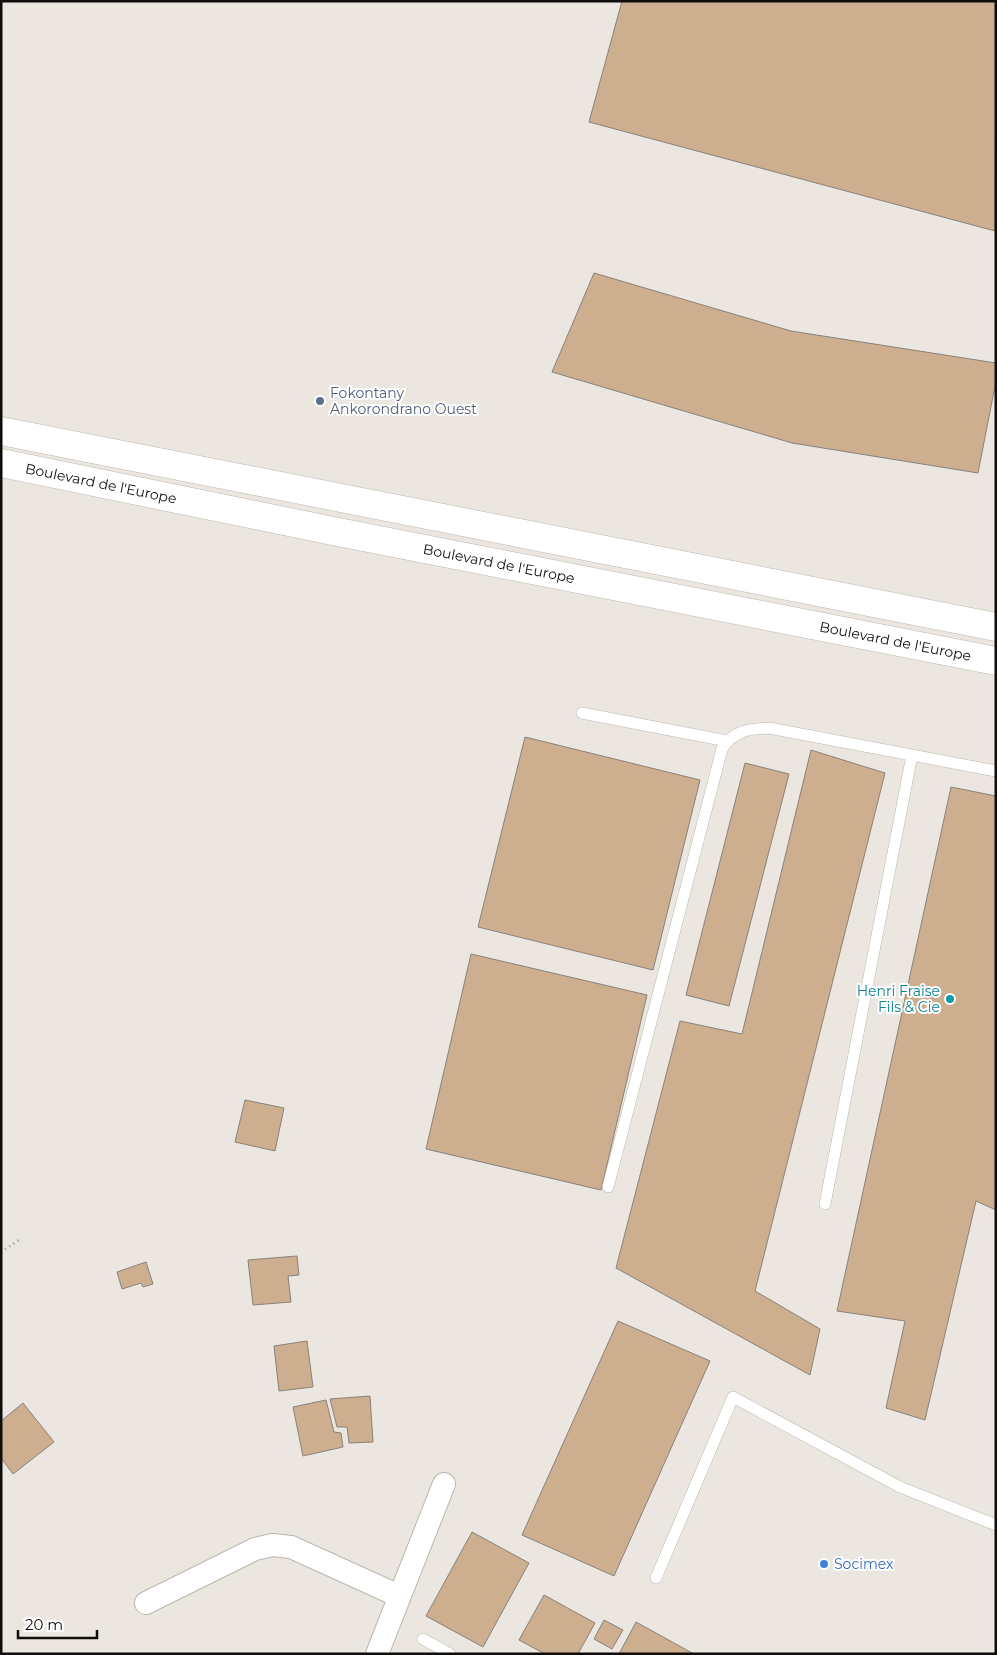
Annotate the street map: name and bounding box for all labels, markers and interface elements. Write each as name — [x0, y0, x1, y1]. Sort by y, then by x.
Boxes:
place label: Fokontany Ankorondrano Ouest — [330, 384, 477, 418]
marker: Fokontany Ankorondrano Ouest — [314, 395, 326, 407]
street label: Boulevard de l'Europe — [24, 459, 178, 508]
street label: Boulevard de l'Europe — [422, 540, 576, 587]
street label: Boulevard de l'Europe — [818, 618, 973, 665]
place label: Henri Fraise Fils & Cie — [857, 982, 940, 1016]
marker: Henri Fraise Fils & Cie — [944, 993, 956, 1005]
place label: Socimex — [834, 1555, 894, 1573]
marker: Socimex — [818, 1558, 830, 1570]
scale bar — [18, 1608, 96, 1640]
text: 20 m — [25, 1615, 63, 1634]

